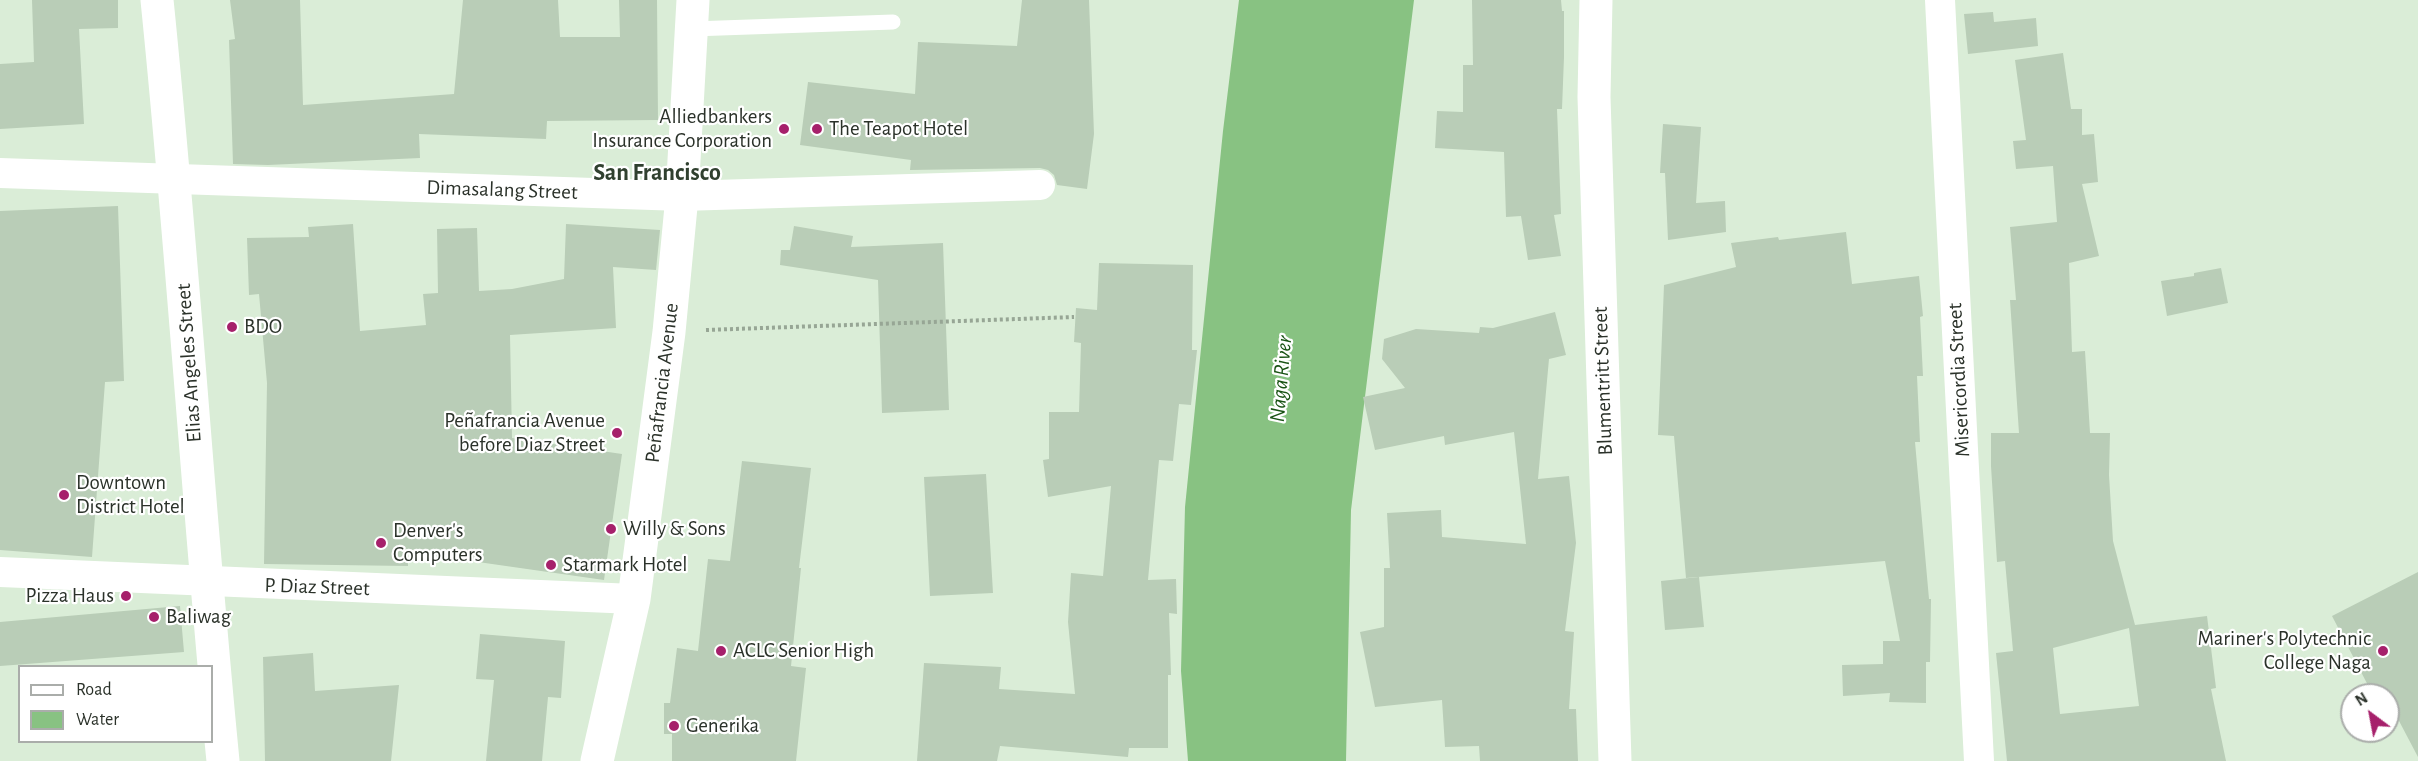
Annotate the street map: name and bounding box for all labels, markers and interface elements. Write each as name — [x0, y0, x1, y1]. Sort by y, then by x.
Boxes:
place label: Alliedbankers Insurance Corporation — [592, 104, 772, 154]
place label: The Teapot Hotel — [829, 116, 968, 142]
marker: Alliedbankers Insurance Corporation — [777, 122, 791, 136]
marker: The Teapot Hotel — [810, 122, 824, 136]
district label: San Francisco — [593, 159, 721, 187]
street label: Dimasalang Street — [426, 175, 578, 205]
street label: Elias Angeles Street — [171, 283, 207, 443]
street label: Peñafrancia Avenue — [640, 302, 684, 464]
street label: Misericordia Street — [1942, 302, 1976, 458]
street label: Blumentritt Street — [1588, 306, 1618, 456]
place label: BDO — [244, 314, 282, 340]
marker: BDO — [225, 320, 239, 334]
water label: Naga River — [1264, 335, 1298, 423]
place label: Peñafrancia Avenue before Diaz Street — [444, 408, 605, 458]
marker: Peñafrancia Avenue before Diaz Street — [610, 426, 624, 440]
place label: Downtown District Hotel — [76, 470, 185, 520]
marker: Downtown District Hotel — [57, 488, 71, 502]
place label: Willy & Sons — [623, 516, 726, 542]
place label: Denver's Computers — [393, 518, 482, 568]
marker: Willy & Sons — [604, 522, 618, 536]
marker: Denver's Computers — [374, 536, 388, 550]
place label: Starmark Hotel — [563, 552, 688, 578]
marker: Starmark Hotel — [544, 558, 558, 572]
street label: P. Diaz Street — [264, 573, 370, 601]
place label: Pizza Haus — [25, 583, 114, 609]
marker: Pizza Haus — [119, 589, 133, 603]
place label: Baliwag — [166, 604, 231, 630]
marker: Baliwag — [147, 610, 161, 624]
place label: Mariner's Polytechnic College Naga — [2197, 626, 2371, 676]
place label: ACLC Senior High — [733, 638, 874, 664]
marker: ACLC Senior High — [714, 644, 728, 658]
marker: Mariner's Polytechnic College Naga — [2376, 644, 2390, 658]
legend — [18, 665, 213, 743]
text: Road — [76, 681, 112, 699]
north arrow — [2340, 683, 2400, 743]
text: N — [2353, 690, 2370, 709]
text: Water — [76, 711, 119, 729]
place label: Generika — [686, 713, 759, 739]
marker: Generika — [667, 719, 681, 733]

